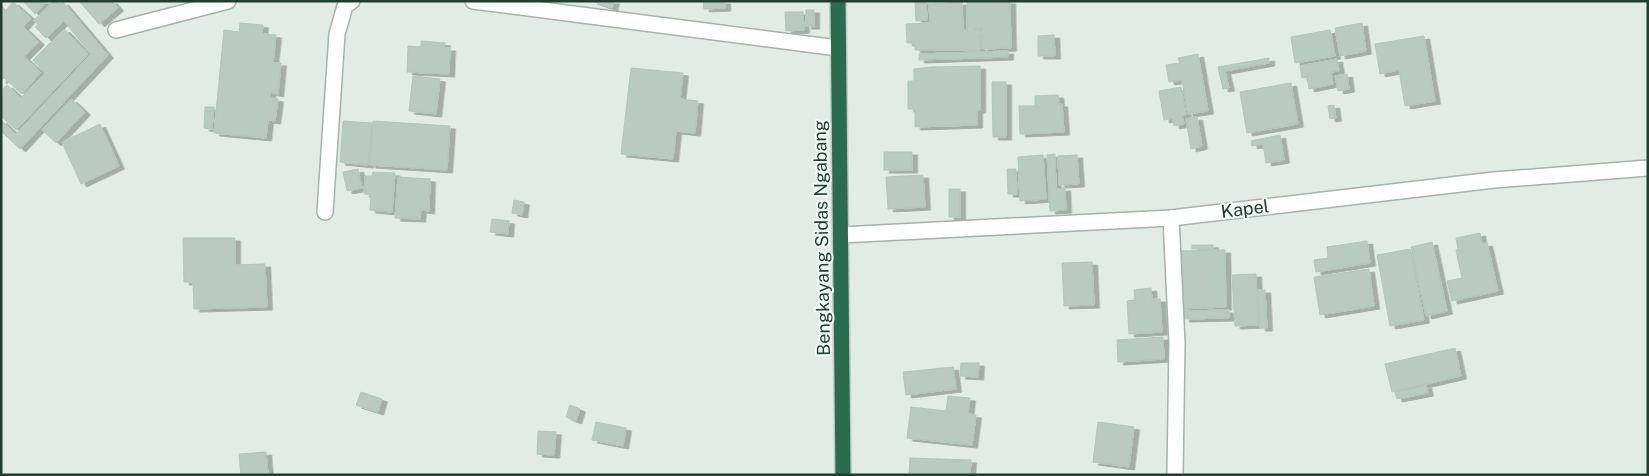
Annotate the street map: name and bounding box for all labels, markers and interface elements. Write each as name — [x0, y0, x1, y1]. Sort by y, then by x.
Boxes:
street label: Bengkayang Sidas Ngabang — [809, 120, 834, 356]
street label: Kapel — [1220, 195, 1270, 222]

